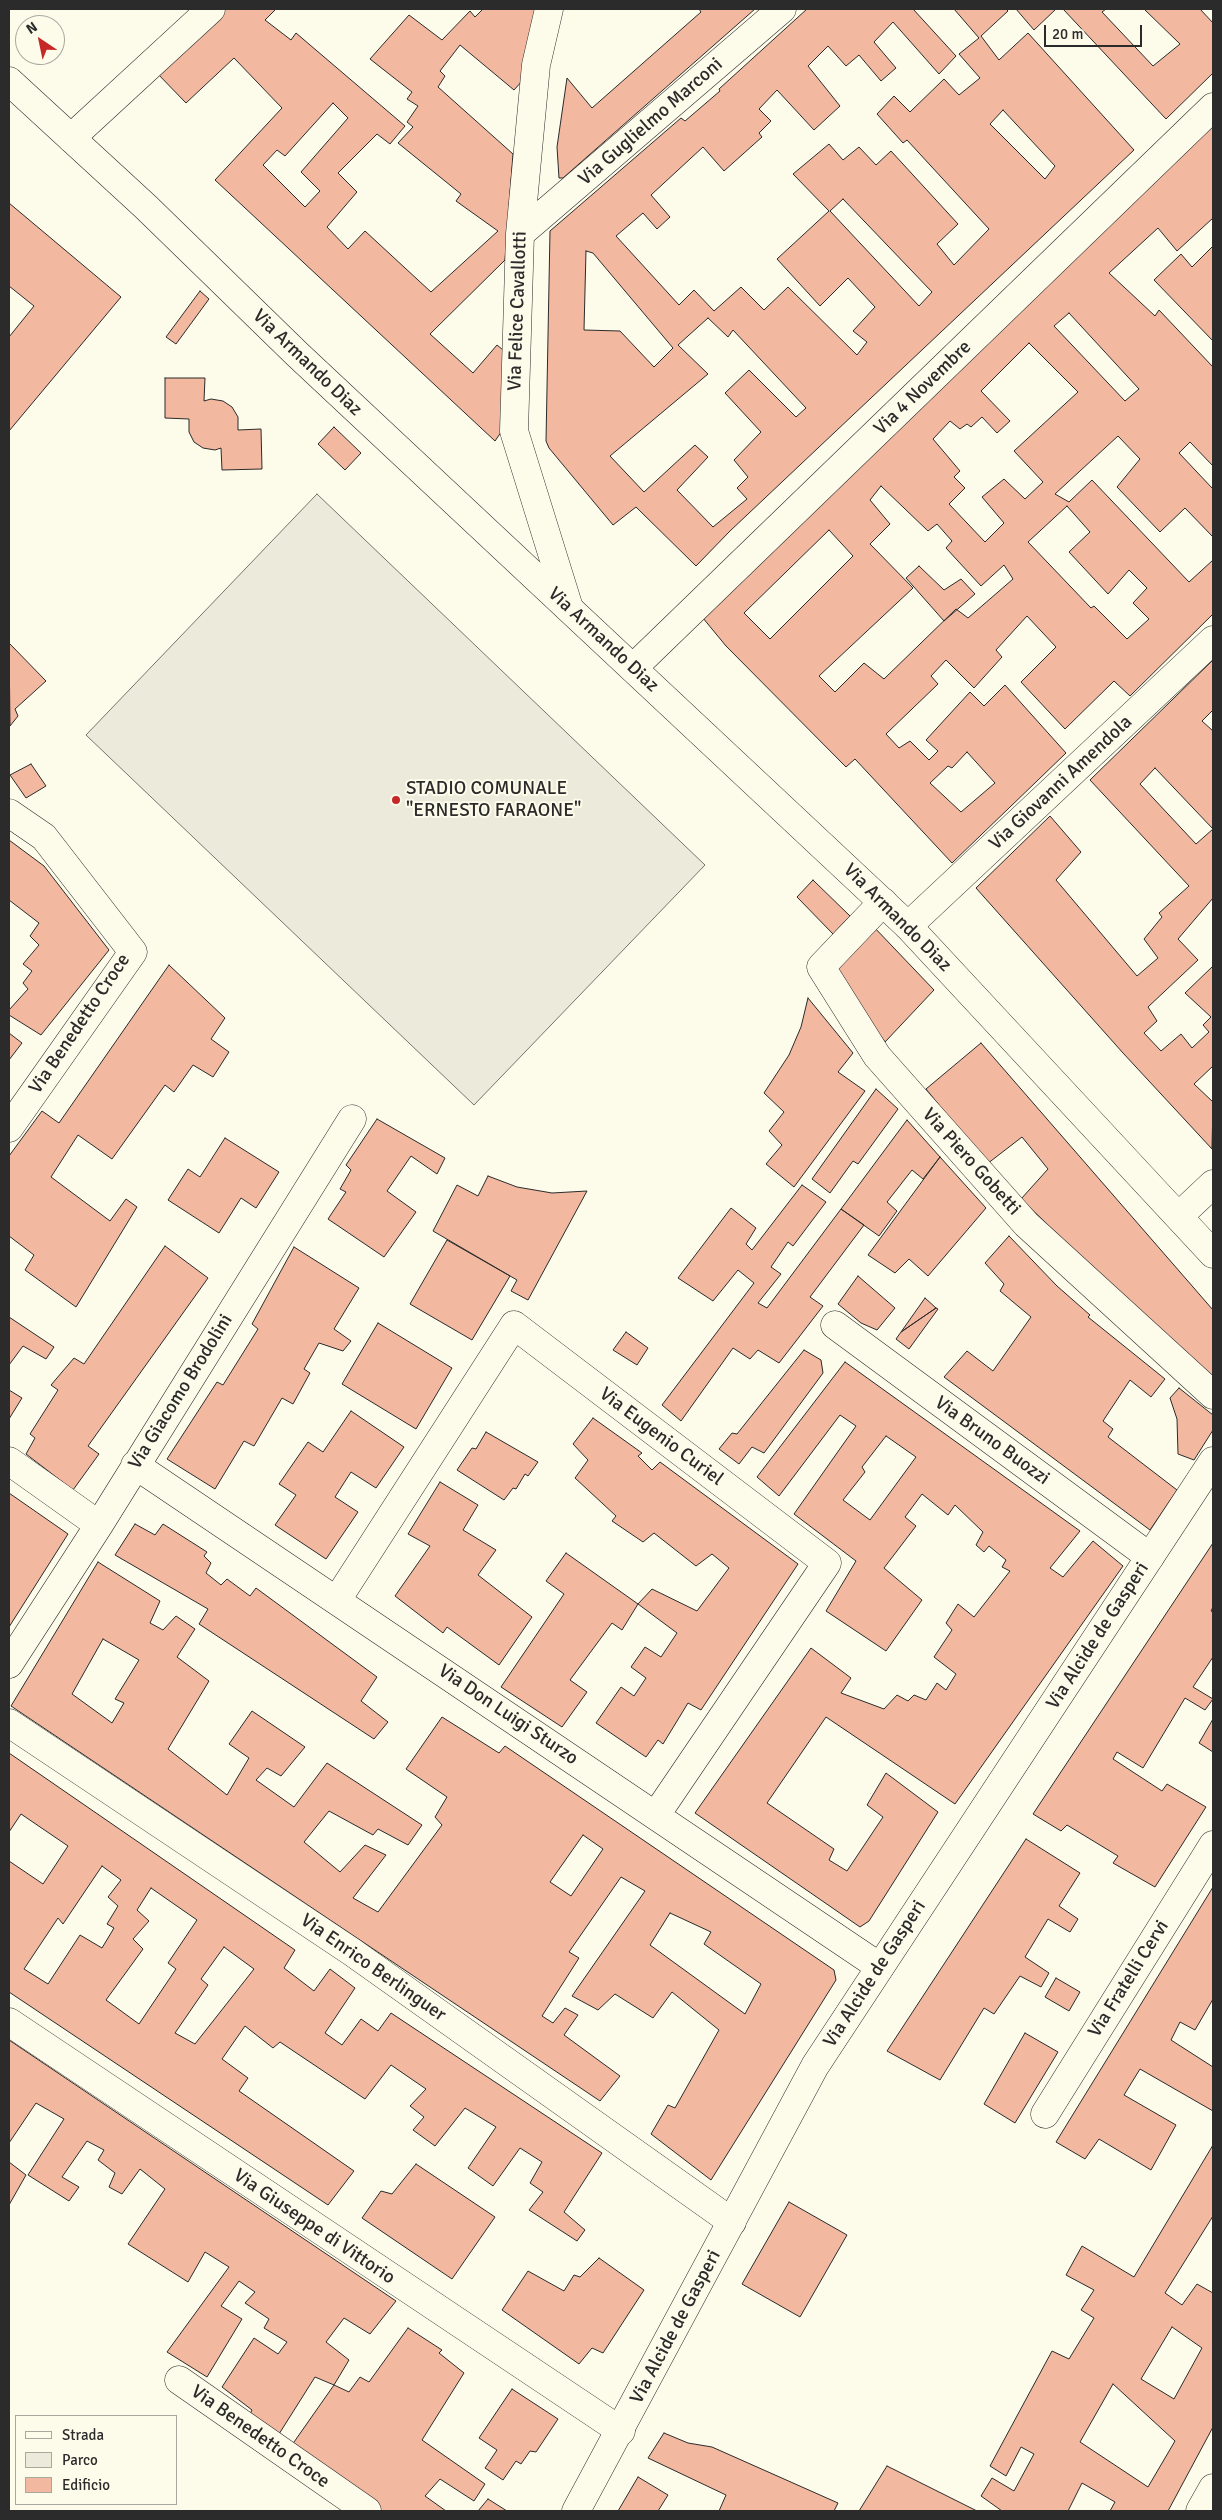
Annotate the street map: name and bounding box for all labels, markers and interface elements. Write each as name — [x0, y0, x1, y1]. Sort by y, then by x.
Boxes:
north arrow — [15, 15, 65, 65]
scale bar — [1047, 15, 1144, 47]
text: N — [23, 18, 41, 38]
text: 20 m — [1052, 25, 1083, 43]
street label: Via Guglielmo Marconi — [574, 53, 728, 191]
street label: Via Felice Cavallotti — [504, 231, 532, 391]
street label: Via Armando Diaz — [248, 305, 366, 421]
street label: Via 4 Novembre — [870, 336, 976, 440]
street label: Via Armando Diaz — [543, 583, 663, 697]
street label: Via Giovanni Amendola — [985, 711, 1137, 855]
place label: STADIO COMUNALE "ERNESTO FARAONE" — [406, 778, 581, 822]
marker: STADIO COMUNALE "ERNESTO FARAONE" — [390, 794, 402, 806]
street label: Via Armando Diaz — [838, 859, 956, 977]
street label: Via Benedetto Croce — [25, 950, 135, 1098]
street label: Via Piero Gobetti — [917, 1104, 1025, 1220]
street label: Via Giacomo Brodolini — [124, 1310, 238, 1474]
street label: Via Eugenio Curiel — [595, 1383, 727, 1491]
street label: Via Bruno Buozzi — [930, 1392, 1054, 1490]
street label: Via Alcide de Gasperi — [1042, 1558, 1154, 1714]
street label: Via Don Luigi Sturzo — [434, 1660, 582, 1770]
street label: Via Alcide de Gasperi — [819, 1896, 931, 2052]
street label: Via Enrico Berlinguer — [296, 1909, 450, 2027]
street label: Via Fratelli Cervi — [1084, 1916, 1174, 2042]
street label: Via Giuseppe di Vittorio — [229, 2164, 399, 2290]
street label: Via Alcide de Gasperi — [626, 2246, 726, 2408]
street label: Via Benedetto Croce — [186, 2381, 334, 2493]
legend — [15, 2415, 178, 2505]
text: Strada — [62, 2426, 104, 2444]
text: Parco — [62, 2451, 98, 2469]
text: Edificio — [62, 2476, 110, 2494]

